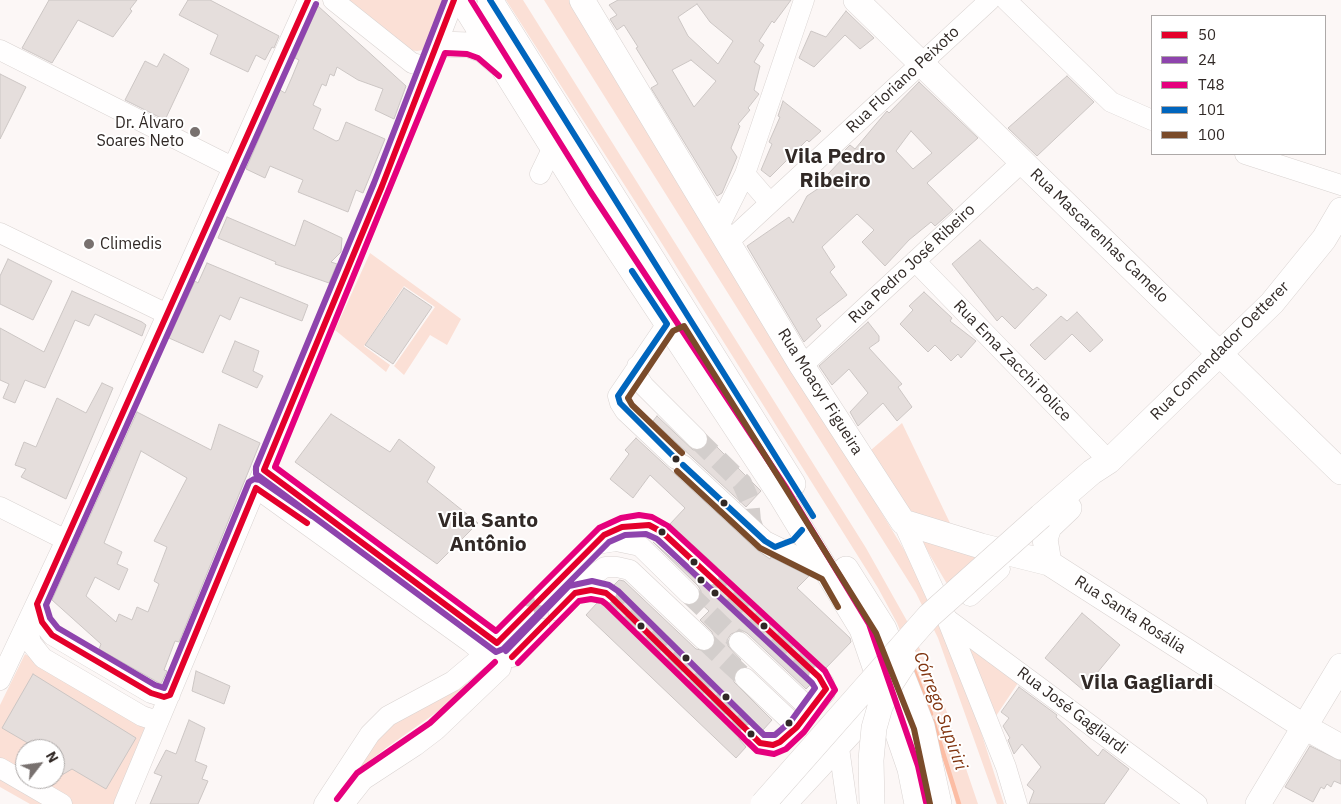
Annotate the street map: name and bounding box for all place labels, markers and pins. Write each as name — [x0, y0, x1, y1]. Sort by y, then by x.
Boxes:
place label: Dr. Álvaro Soares Neto — [96, 113, 184, 151]
marker: Dr. Álvaro Soares Neto — [188, 125, 202, 139]
place label: Climedis — [100, 234, 162, 254]
marker: Climedis — [82, 237, 96, 251]
unlabelled marker — [671, 454, 681, 464]
unlabelled marker — [719, 498, 729, 508]
unlabelled marker — [657, 527, 667, 537]
unlabelled marker — [689, 557, 699, 567]
unlabelled marker — [696, 575, 706, 585]
unlabelled marker — [710, 588, 720, 598]
unlabelled marker — [636, 621, 646, 631]
unlabelled marker — [759, 621, 769, 631]
unlabelled marker — [681, 653, 691, 663]
unlabelled marker — [721, 692, 731, 702]
unlabelled marker — [784, 718, 794, 728]
unlabelled marker — [746, 729, 756, 739]

